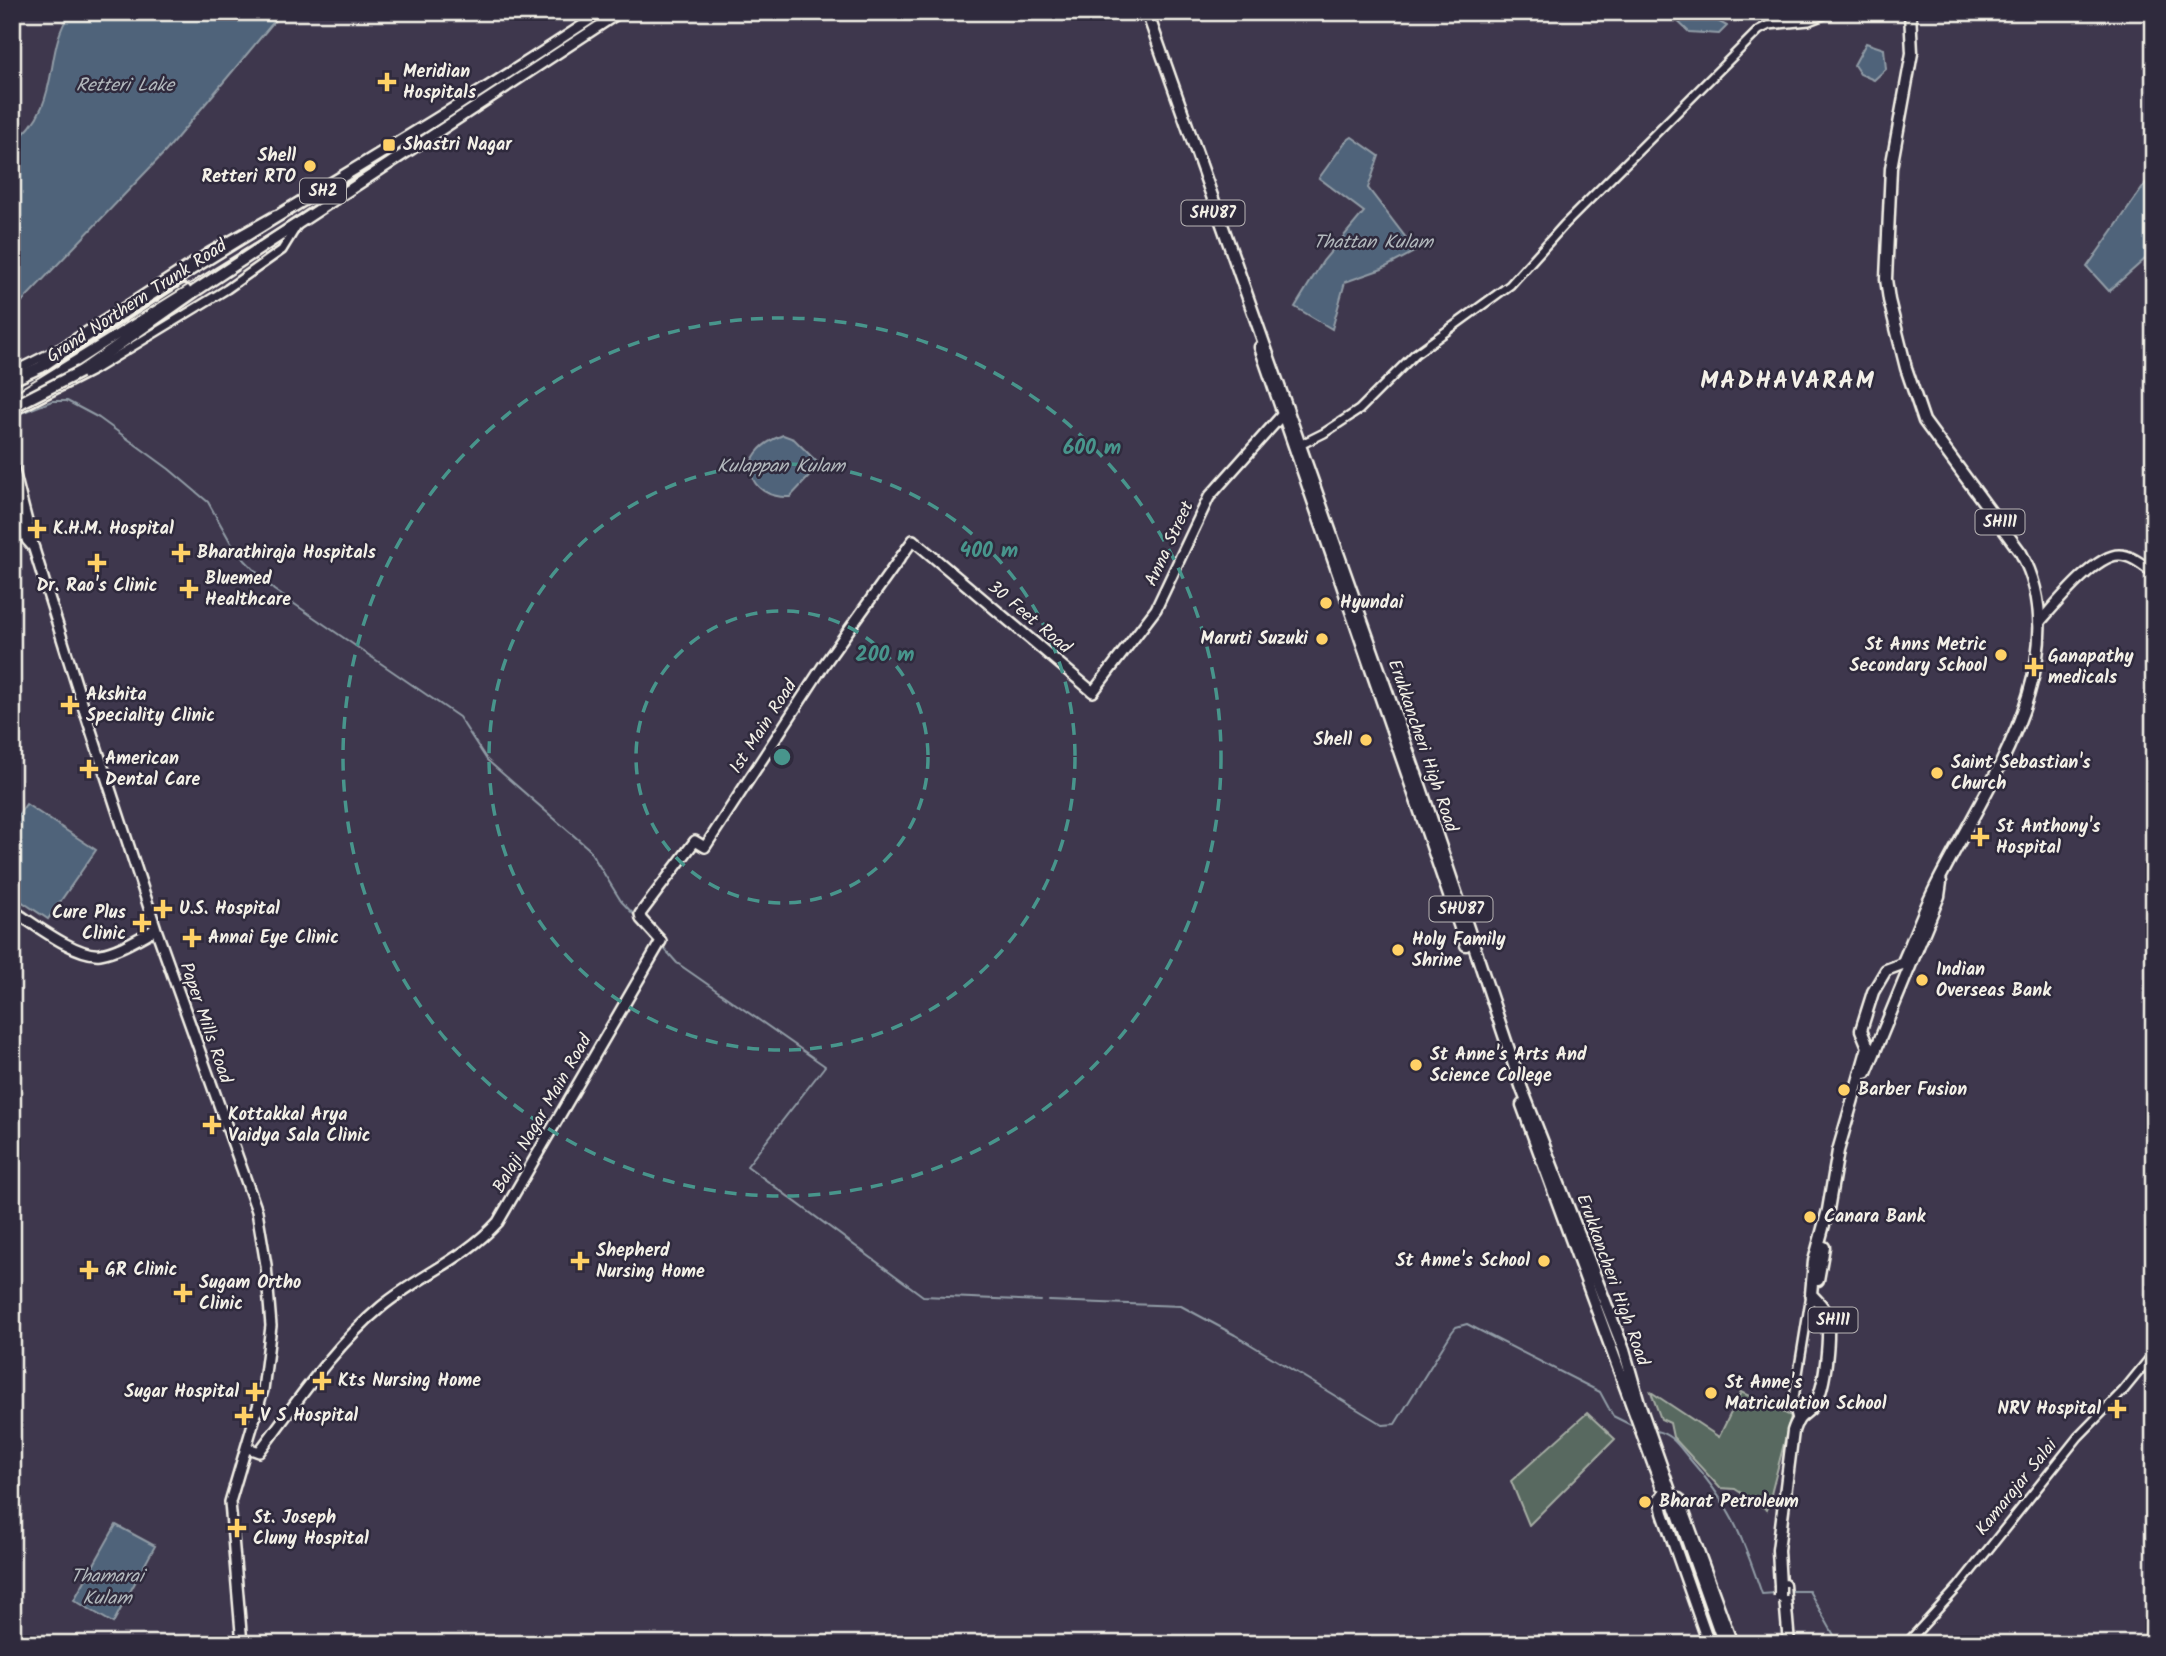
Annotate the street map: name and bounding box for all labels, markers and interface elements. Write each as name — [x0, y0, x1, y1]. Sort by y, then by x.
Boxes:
place label: Meridian Hospitals — [403, 58, 477, 108]
water label: Retteri Lake — [76, 71, 176, 101]
marker: Meridian Hospitals — [377, 72, 397, 92]
place label: Shastri Nagar — [403, 131, 513, 160]
marker: Shastri Nagar — [381, 137, 397, 153]
place label: Shell Retteri RTO — [202, 142, 296, 192]
marker: Shell Retteri RTO — [302, 158, 318, 174]
road number: SH2 — [300, 178, 346, 204]
road number: SHU87 — [1182, 200, 1244, 226]
water label: Thattan Kulam — [1313, 228, 1435, 258]
street label: Grand Northern Trunk Road — [41, 232, 234, 372]
district label: MADHAVARAM — [1700, 362, 1876, 401]
text: 600 m — [1063, 432, 1121, 465]
water label: Kulappan Kulam — [717, 452, 847, 482]
street label: Anna Street — [1138, 496, 1203, 592]
road number: SH111 — [1976, 509, 2024, 534]
place label: K.H.M. Hospital — [53, 515, 174, 544]
marker: K.H.M. Hospital — [27, 519, 47, 539]
text: 400 m — [960, 535, 1018, 568]
place label: Bharathiraja Hospitals — [197, 539, 376, 568]
marker: Bharathiraja Hospitals — [171, 543, 191, 563]
marker: Dr. Rao's Clinic — [87, 553, 107, 573]
place label: Bluemed Healthcare — [205, 565, 291, 615]
place label: Dr. Rao's Clinic — [36, 572, 158, 601]
street label: 30 Feet Road — [980, 574, 1078, 663]
marker: Bluemed Healthcare — [179, 579, 199, 599]
place label: Hyundai — [1340, 589, 1404, 618]
marker: Hyundai — [1318, 595, 1334, 611]
place label: Maruti Suzuki — [1201, 625, 1308, 654]
marker: Maruti Suzuki — [1314, 631, 1330, 647]
place label: St Anns Metric Secondary School — [1850, 631, 1987, 681]
text: 200 m — [855, 639, 915, 672]
place label: Ganapathy medicals — [2048, 643, 2134, 693]
marker: St Anns Metric Secondary School — [1993, 647, 2009, 663]
street label: Erukkancheri High Road — [1379, 656, 1466, 837]
marker: Ganapathy medicals — [2026, 659, 2042, 675]
street label: 1st Main Road — [723, 673, 806, 780]
place label: Akshita Speciality Clinic — [86, 681, 215, 731]
marker: Akshita Speciality Clinic — [60, 695, 80, 715]
place label: Shell — [1314, 726, 1352, 755]
marker: Shell — [1358, 732, 1374, 748]
place label: American Dental Care — [105, 745, 201, 795]
centre of rings — [770, 745, 794, 769]
place label: Saint Sebastian's Church — [1951, 749, 2091, 799]
marker: American Dental Care — [79, 759, 99, 779]
marker: Saint Sebastian's Church — [1929, 765, 1945, 781]
place label: St Anthony's Hospital — [1996, 813, 2101, 863]
marker: St Anthony's Hospital — [1970, 827, 1990, 847]
place label: U.S. Hospital — [179, 895, 280, 924]
road number: SHU87 — [1430, 897, 1492, 922]
place label: Cure Plus Clinic — [52, 899, 127, 949]
marker: U.S. Hospital — [153, 899, 173, 919]
marker: Cure Plus Clinic — [132, 913, 152, 933]
place label: Annai Eye Clinic — [208, 924, 339, 953]
place label: Holy Family Shrine — [1412, 926, 1506, 976]
marker: Annai Eye Clinic — [182, 928, 202, 948]
marker: Holy Family Shrine — [1390, 942, 1406, 958]
place label: Indian Overseas Bank — [1936, 956, 2052, 1006]
street label: Paper Mills Road — [171, 959, 240, 1088]
marker: Indian Overseas Bank — [1914, 972, 1930, 988]
street label: Balaji Nagar Main Road — [486, 1028, 601, 1199]
place label: St Anne's Arts And Science College — [1430, 1041, 1587, 1091]
marker: St Anne's Arts And Science College — [1408, 1057, 1424, 1073]
place label: Barber Fusion — [1858, 1076, 1967, 1105]
marker: Barber Fusion — [1836, 1082, 1852, 1098]
place label: Kottakkal Arya Vaidya Sala Clinic — [228, 1101, 371, 1151]
marker: Kottakkal Arya Vaidya Sala Clinic — [202, 1115, 222, 1135]
street label: Erukkancheri High Road — [1567, 1190, 1657, 1371]
place label: Canara Bank — [1824, 1203, 1926, 1232]
marker: Canara Bank — [1802, 1209, 1818, 1225]
place label: Shepherd Nursing Home — [596, 1237, 705, 1287]
place label: St Anne's School — [1396, 1247, 1530, 1276]
marker: Shepherd Nursing Home — [570, 1251, 590, 1271]
marker: St Anne's School — [1536, 1253, 1552, 1269]
place label: GR Clinic — [105, 1256, 178, 1285]
marker: GR Clinic — [79, 1260, 99, 1280]
place label: Sugam Ortho Clinic — [199, 1269, 301, 1319]
marker: Sugam Ortho Clinic — [173, 1283, 193, 1303]
road number: SH111 — [1808, 1308, 1857, 1332]
place label: Kts Nursing Home — [338, 1367, 481, 1396]
place label: St Anne's Matriculation School — [1725, 1369, 1887, 1419]
marker: Kts Nursing Home — [312, 1371, 332, 1391]
place label: Sugar Hospital — [124, 1378, 239, 1407]
marker: Sugar Hospital — [245, 1382, 265, 1402]
marker: St Anne's Matriculation School — [1703, 1385, 1719, 1401]
place label: NRV Hospital — [1998, 1395, 2101, 1424]
marker: NRV Hospital — [2107, 1399, 2127, 1419]
place label: V S Hospital — [260, 1402, 358, 1431]
marker: V S Hospital — [234, 1406, 254, 1426]
street label: Kamarajar Salai — [1969, 1433, 2066, 1543]
place label: Bharat Petroleum — [1659, 1488, 1799, 1517]
marker: Bharat Petroleum — [1637, 1494, 1653, 1510]
place label: St. Joseph Cluny Hospital — [253, 1504, 369, 1554]
marker: St. Joseph Cluny Hospital — [227, 1518, 247, 1538]
water label: Thamarai Kulam — [70, 1562, 148, 1614]

